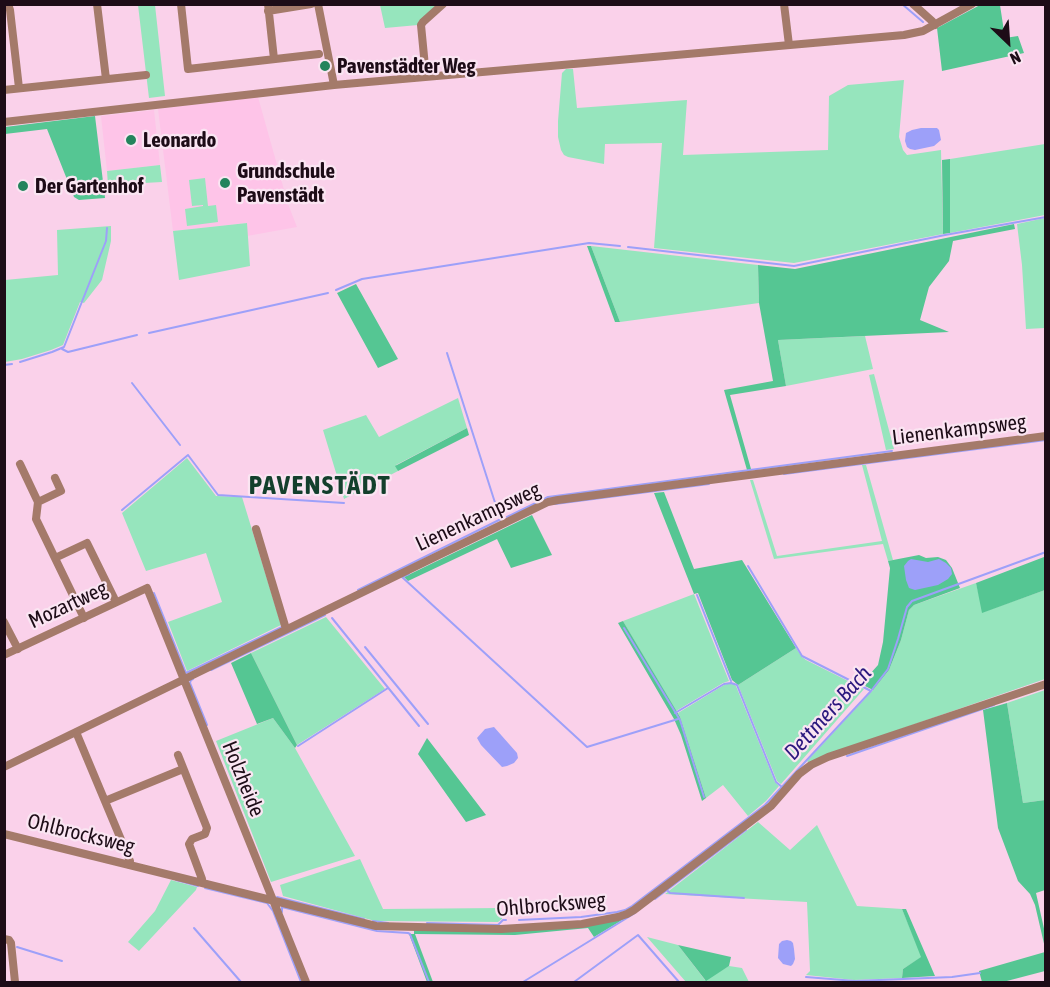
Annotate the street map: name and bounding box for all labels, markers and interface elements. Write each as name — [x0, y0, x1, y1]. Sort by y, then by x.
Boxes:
north arrow — [978, 12, 1038, 72]
text: N — [1008, 48, 1024, 68]
place label: Pavenstädter Weg — [337, 53, 476, 79]
marker: Pavenstädter Weg — [318, 59, 332, 73]
place label: Leonardo — [143, 127, 216, 153]
marker: Leonardo — [124, 133, 138, 147]
place label: Grundschule Pavenstädt — [237, 158, 335, 208]
place label: Der Gartenhof — [35, 173, 144, 199]
marker: Grundschule Pavenstädt — [218, 176, 232, 190]
marker: Der Gartenhof — [16, 179, 30, 193]
street label: Lienenkampsweg — [891, 409, 1027, 451]
district label: PAVENSTÄDT — [249, 469, 391, 501]
street label: Lienenkampsweg — [412, 477, 544, 557]
street label: Mozartweg — [25, 576, 111, 634]
water label: Dettmers Bach — [779, 660, 877, 766]
street label: Holzheide — [216, 738, 270, 820]
street label: Ohlbrocksweg — [25, 809, 137, 859]
street label: Ohlbrocksweg — [495, 888, 607, 922]

